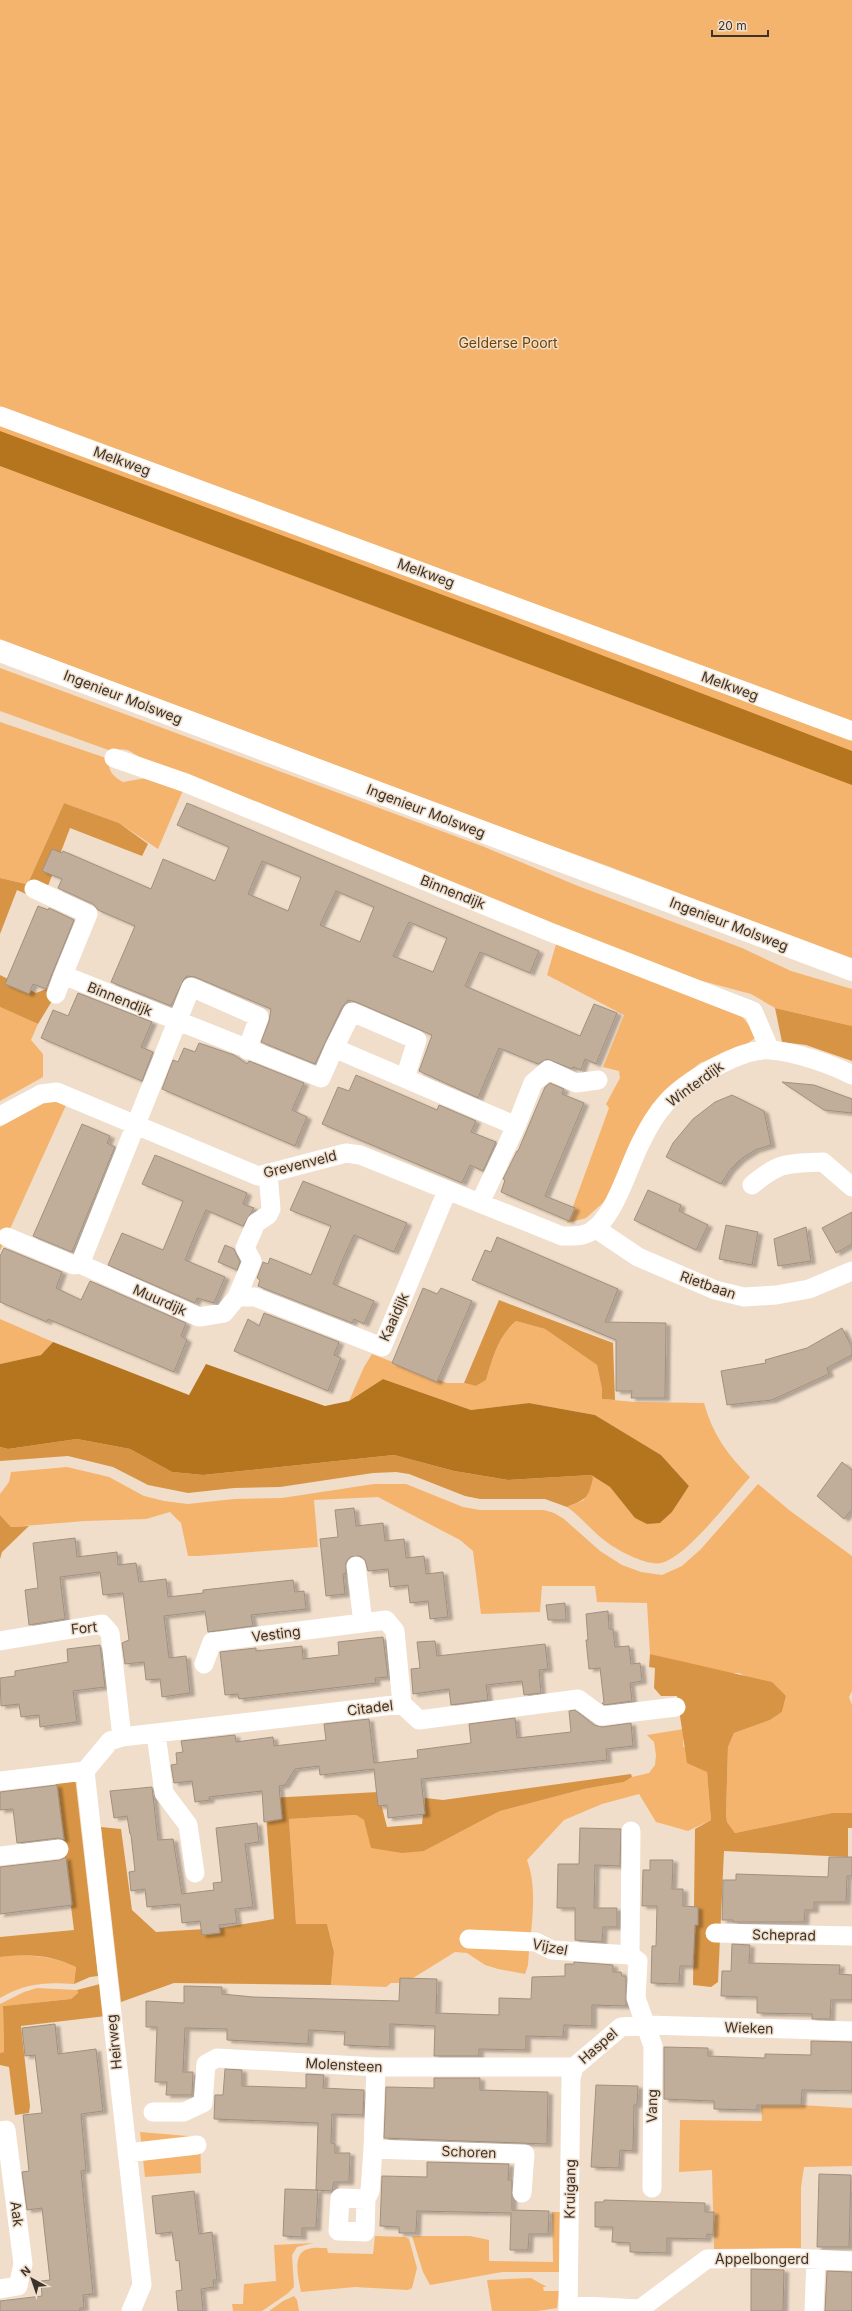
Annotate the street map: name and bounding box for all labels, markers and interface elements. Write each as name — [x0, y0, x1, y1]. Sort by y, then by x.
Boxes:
scale bar — [712, 12, 768, 38]
text: 20 m — [718, 18, 747, 33]
park label: Gelderse Poort — [458, 334, 558, 351]
street label: Melkweg — [91, 442, 153, 479]
street label: Melkweg — [395, 554, 457, 591]
street label: Ingenieur Molsweg — [61, 666, 185, 727]
street label: Melkweg — [699, 667, 761, 704]
street label: Ingenieur Molsweg — [364, 780, 488, 841]
street label: Binnendijk — [418, 871, 488, 912]
street label: Ingenieur Molsweg — [667, 893, 791, 954]
street label: Binnendijk — [85, 978, 155, 1019]
street label: Winterdijk — [663, 1057, 727, 1110]
street label: Grevenveld — [261, 1146, 338, 1181]
street label: Rietbaan — [678, 1267, 738, 1302]
street label: Muurdijk — [131, 1280, 190, 1319]
street label: Kaaidijk — [375, 1290, 412, 1344]
street label: Fort — [70, 1618, 98, 1637]
street label: Vesting — [250, 1622, 301, 1645]
street label: Citadel — [346, 1696, 394, 1719]
street label: Scheprad — [752, 1925, 816, 1944]
street label: Vijzel — [531, 1935, 569, 1958]
street label: Heirweg — [102, 2014, 125, 2070]
street label: Wieken — [724, 2018, 774, 2037]
street label: Haspel — [575, 2024, 621, 2067]
street label: Molensteen — [305, 2054, 383, 2075]
street label: Vang — [643, 2089, 660, 2123]
street label: Schoren — [441, 2142, 497, 2161]
street label: Kruigang — [560, 2159, 579, 2219]
street label: Aak — [8, 2200, 28, 2228]
street label: Appelbongerd — [715, 2250, 809, 2267]
north arrow — [12, 2259, 52, 2299]
text: N — [18, 2263, 33, 2279]

